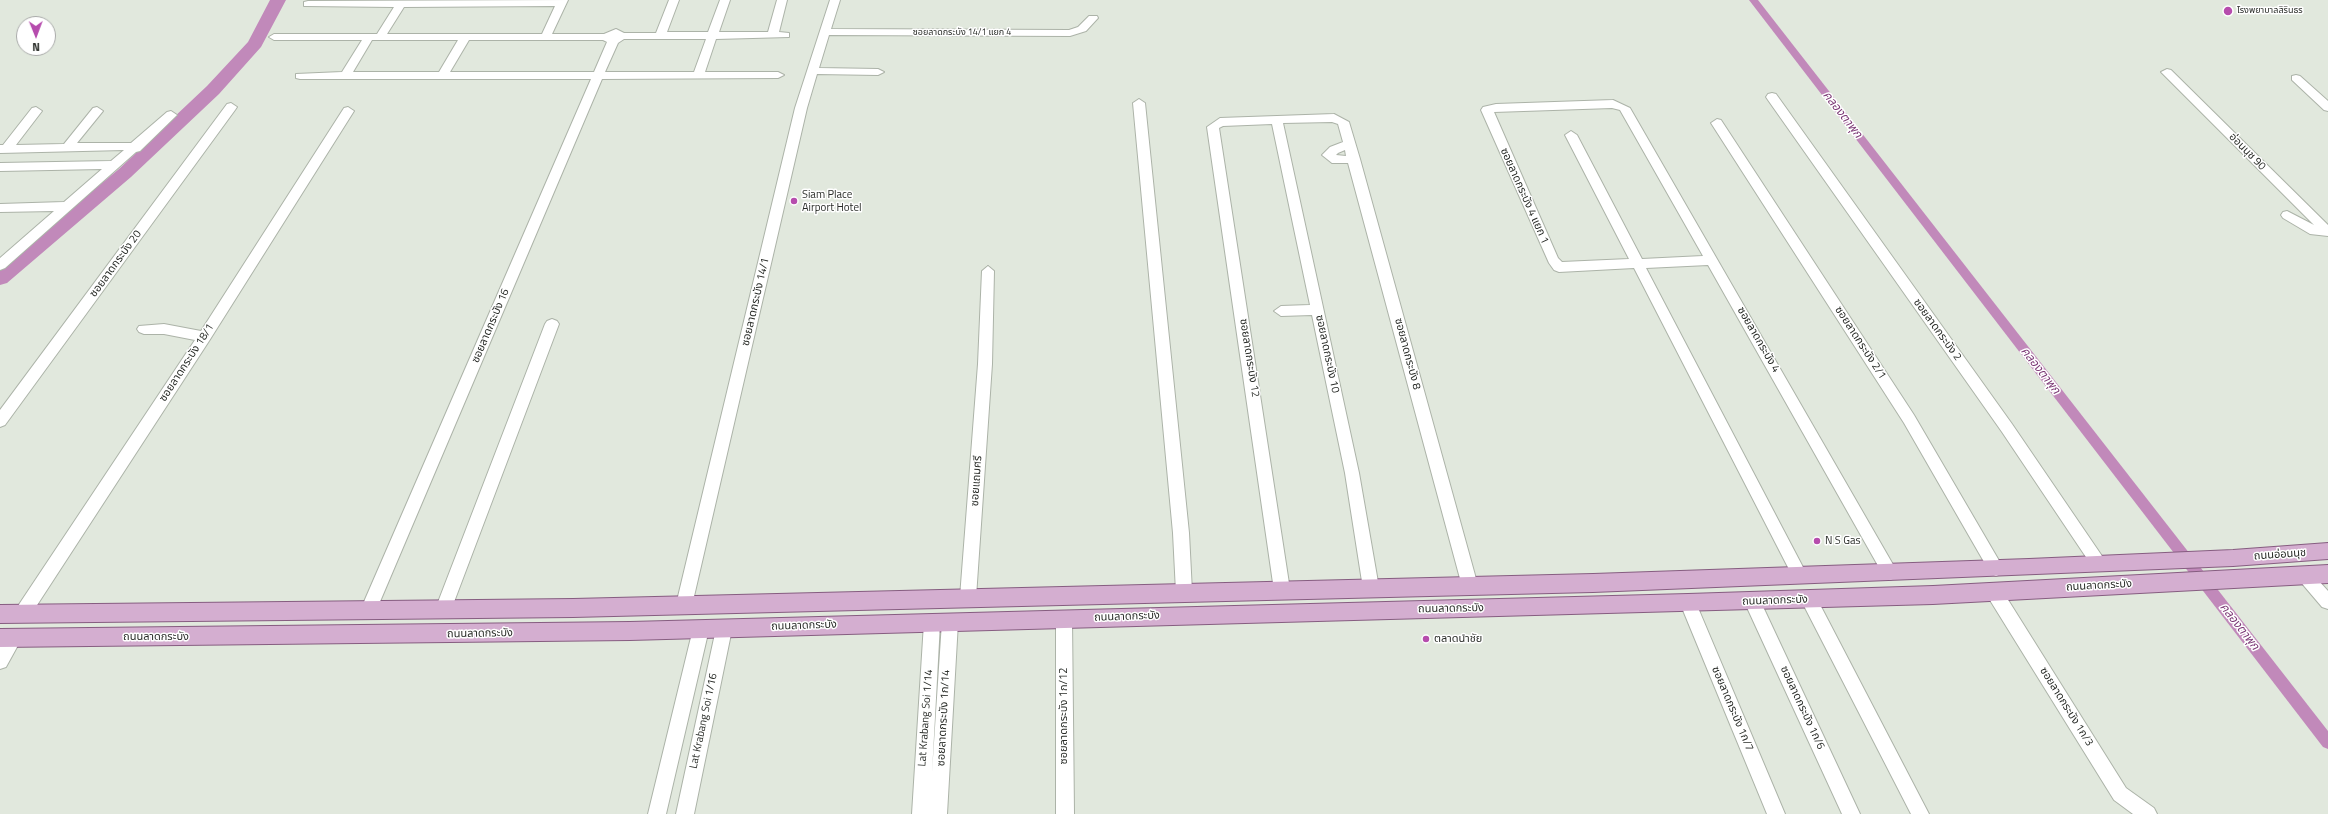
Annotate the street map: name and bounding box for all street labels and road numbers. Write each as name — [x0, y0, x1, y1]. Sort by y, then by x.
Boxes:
street label: ซอยลาดกระบัง 14/1 แยก 4 — [913, 28, 1011, 38]
street label: อ่อนนุช 90 — [2226, 131, 2268, 173]
street label: ซอยลาดกระบัง 4 แยก 1 — [1497, 146, 1551, 246]
street label: ซอยลาดกระบัง 20 — [87, 228, 145, 300]
street label: ซอยลาดกระบัง 14/1 — [739, 257, 773, 347]
street label: ซอยลาดกระบัง 16 — [469, 287, 513, 365]
street label: ซอยลาดกระบัง 2 — [1910, 296, 1964, 364]
street label: ซอยลาดกระบัง 2/1 — [1832, 304, 1888, 382]
street label: ซอยลาดกระบัง 4 — [1734, 305, 1782, 375]
street label: ซอยลาดกระบัง 10 — [1312, 314, 1342, 394]
street label: ซอยลาดกระบัง 8 — [1391, 317, 1423, 391]
street label: ซอยลาดกระบัง 12 — [1236, 318, 1262, 398]
street label: ซอยลาดกระบัง 18/1 — [157, 322, 217, 404]
street label: ซอยแถมศรี — [969, 455, 985, 507]
street label: ถนนอ่อนนุช — [2253, 547, 2307, 563]
street label: ถนนลาดกระบัง — [2066, 578, 2132, 594]
street label: ถนนลาดกระบัง — [1742, 593, 1808, 609]
street label: ถนนลาดกระบัง — [1418, 602, 1484, 616]
street label: ถนนลาดกระบัง — [1094, 609, 1160, 625]
street label: ถนนลาดกระบัง — [771, 618, 837, 634]
street label: ถนนลาดกระบัง — [447, 627, 513, 641]
street label: ถนนลาดกระบัง — [123, 630, 189, 644]
street label: ซอยลาดกระบัง 1ก/6 — [1777, 664, 1827, 752]
street label: ซอยลาดกระบัง 1ก/7 — [1708, 665, 1756, 753]
street label: ซอยลาดกระบัง 1ก/3 — [2036, 665, 2096, 749]
street label: ซอยลาดกระบัง 1ก/12 — [1057, 668, 1071, 764]
street label: Lat Krabang Soi 1/14 — [916, 669, 936, 767]
street label: ซอยลาดกระบัง 1ก/14 — [935, 669, 953, 767]
street label: Lat Krabang Soi 1/16 — [687, 672, 721, 770]

